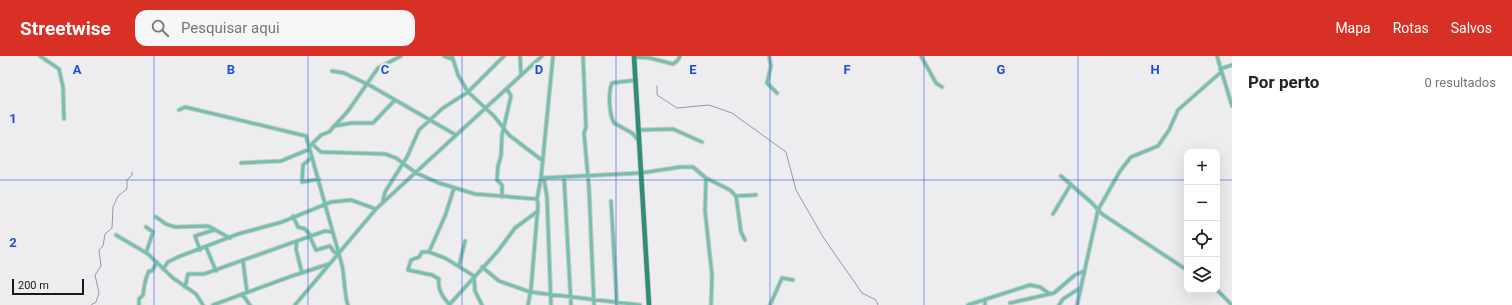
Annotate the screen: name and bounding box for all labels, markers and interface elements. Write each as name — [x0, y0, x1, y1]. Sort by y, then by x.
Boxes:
search box — [135, 10, 415, 46]
text: Streetwise — [20, 17, 111, 40]
icon: search — [149, 17, 171, 39]
text: Pesquisar aqui — [181, 19, 280, 37]
text: Mapa — [1335, 20, 1371, 36]
text: Rotas — [1393, 20, 1429, 36]
text: Salvos — [1451, 20, 1492, 36]
text: A — [73, 62, 82, 77]
text: B — [227, 62, 235, 77]
text: C — [381, 62, 390, 77]
text: D — [535, 62, 543, 77]
text: E — [689, 62, 697, 77]
text: F — [843, 62, 851, 77]
text: G — [997, 62, 1006, 77]
text: H — [1150, 62, 1160, 77]
text: Por perto — [1248, 72, 1319, 92]
text: 0 resultados — [1424, 75, 1496, 90]
text: 1 — [9, 111, 17, 126]
map controls — [1184, 149, 1220, 293]
button: + — [1184, 149, 1220, 185]
button: − — [1184, 185, 1220, 221]
button: locate — [1184, 221, 1220, 257]
text: 2 — [9, 235, 17, 250]
button: layers — [1184, 257, 1220, 293]
scale bar — [12, 277, 84, 296]
text: 200 m — [18, 279, 49, 292]

